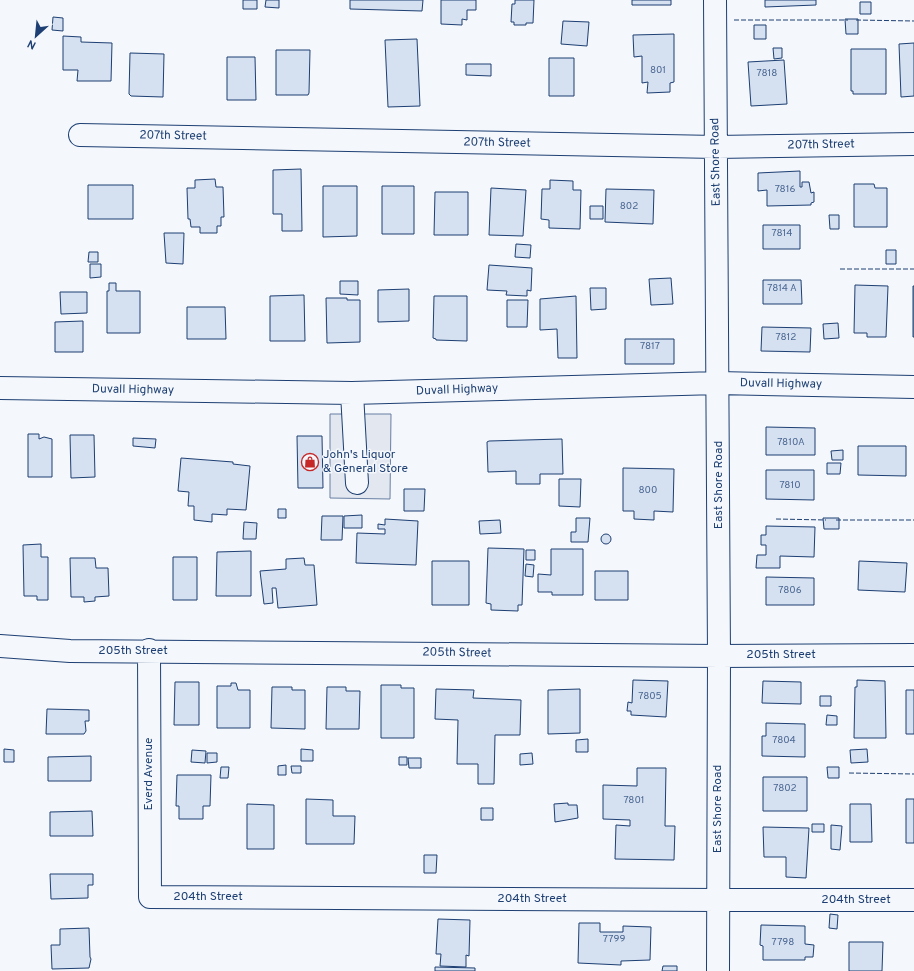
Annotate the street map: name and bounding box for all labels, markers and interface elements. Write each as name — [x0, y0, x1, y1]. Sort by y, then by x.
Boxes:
north arrow — [16, 16, 56, 56]
text: N — [25, 36, 39, 52]
house number: 801 — [650, 64, 666, 77]
house number: 7818 — [757, 67, 777, 80]
street label: East Shore Road — [707, 118, 725, 206]
street label: 207th Street — [139, 127, 207, 145]
street label: 207th Street — [463, 134, 531, 152]
street label: 207th Street — [787, 136, 855, 154]
house number: 7816 — [775, 183, 795, 196]
house number: 802 — [620, 200, 638, 213]
house number: 7814 — [772, 227, 792, 240]
house number: 7814 A — [767, 282, 797, 295]
house number: 7812 — [776, 331, 796, 344]
house number: 7817 — [640, 340, 660, 353]
street label: Duvall Highway — [740, 375, 822, 393]
street label: Duvall Highway — [92, 381, 174, 399]
street label: Duvall Highway — [416, 381, 498, 399]
house number: 7810A — [777, 436, 805, 449]
street label: East Shore Road — [711, 441, 727, 529]
place label: John's Liquor & General Store — [323, 447, 408, 477]
shop icon: John's Liquor & General Store — [300, 452, 320, 472]
house number: 7810 — [779, 479, 801, 492]
house number: 800 — [639, 484, 657, 497]
house number: 7806 — [778, 584, 802, 597]
street label: 205th Street — [98, 643, 168, 659]
street label: 205th Street — [422, 644, 492, 662]
street label: 205th Street — [746, 647, 816, 663]
house number: 7805 — [638, 690, 662, 703]
house number: 7804 — [772, 734, 796, 747]
street label: Everd Avenue — [141, 738, 157, 810]
street label: East Shore Road — [710, 765, 726, 853]
house number: 7802 — [773, 782, 797, 795]
house number: 7801 — [623, 794, 645, 807]
street label: 204th Street — [173, 889, 243, 905]
street label: 204th Street — [497, 891, 567, 907]
street label: 204th Street — [821, 892, 891, 908]
house number: 7799 — [603, 933, 625, 946]
house number: 7798 — [772, 936, 794, 949]

